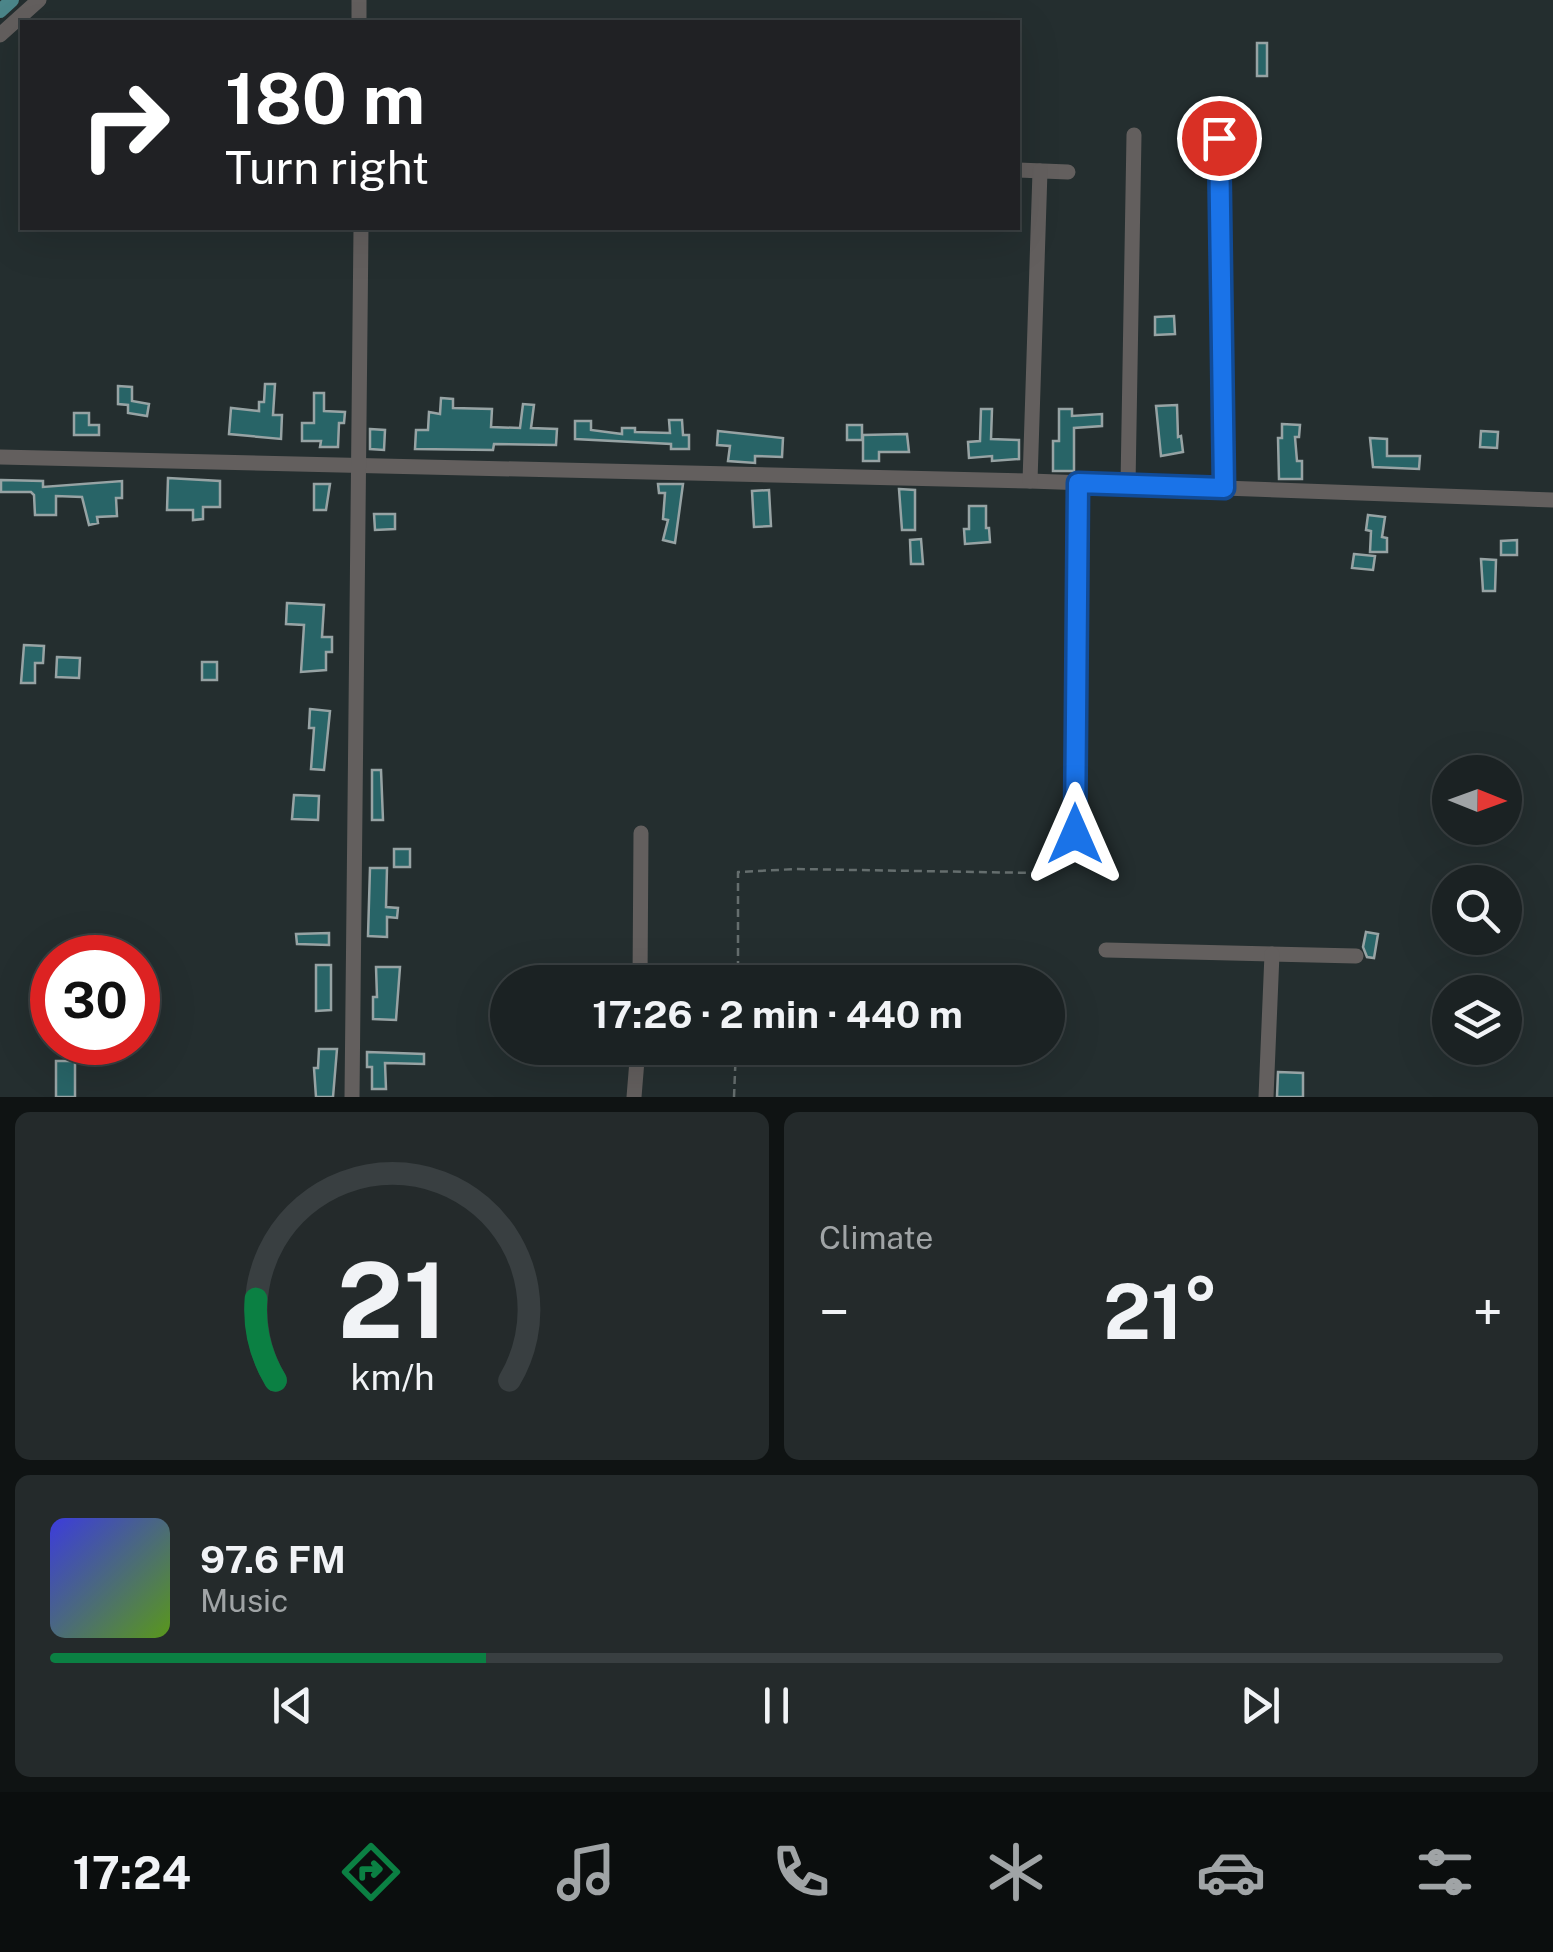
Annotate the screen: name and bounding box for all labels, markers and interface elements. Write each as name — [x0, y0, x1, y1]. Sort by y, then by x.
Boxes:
text: 180 m — [225, 57, 425, 140]
icon: right — [60, 60, 190, 190]
pin — [1177, 96, 1262, 181]
icon: arrive — [1192, 111, 1247, 166]
text: Turn right — [225, 141, 429, 194]
north arrow — [1432, 755, 1522, 845]
map controls — [1432, 755, 1522, 1065]
position arrow — [1023, 782, 1127, 886]
button: search — [1432, 865, 1522, 955]
speed limit sign: 30 — [30, 935, 160, 1065]
button: layers — [1432, 975, 1522, 1065]
text: 17:26 · 2 min · 440 m — [592, 992, 963, 1037]
text: Climate — [819, 1219, 933, 1256]
text: 21 — [337, 1239, 447, 1361]
text: 21° — [1103, 1268, 1219, 1356]
text: − — [819, 1280, 850, 1344]
text: + — [1473, 1280, 1503, 1344]
text: km/h — [350, 1356, 434, 1398]
text: 97.6 FM — [200, 1537, 346, 1582]
text: Music — [200, 1582, 288, 1619]
icon: previous — [265, 1678, 320, 1733]
icon: pause — [749, 1678, 804, 1733]
icon: next — [1233, 1678, 1288, 1733]
icon: directions — [336, 1837, 406, 1907]
icon: music — [551, 1837, 621, 1907]
icon: phone — [766, 1837, 836, 1907]
icon: climate — [981, 1837, 1051, 1907]
icon: car — [1196, 1837, 1266, 1907]
icon: filters — [1410, 1837, 1480, 1907]
text: 17:24 — [72, 1846, 191, 1899]

